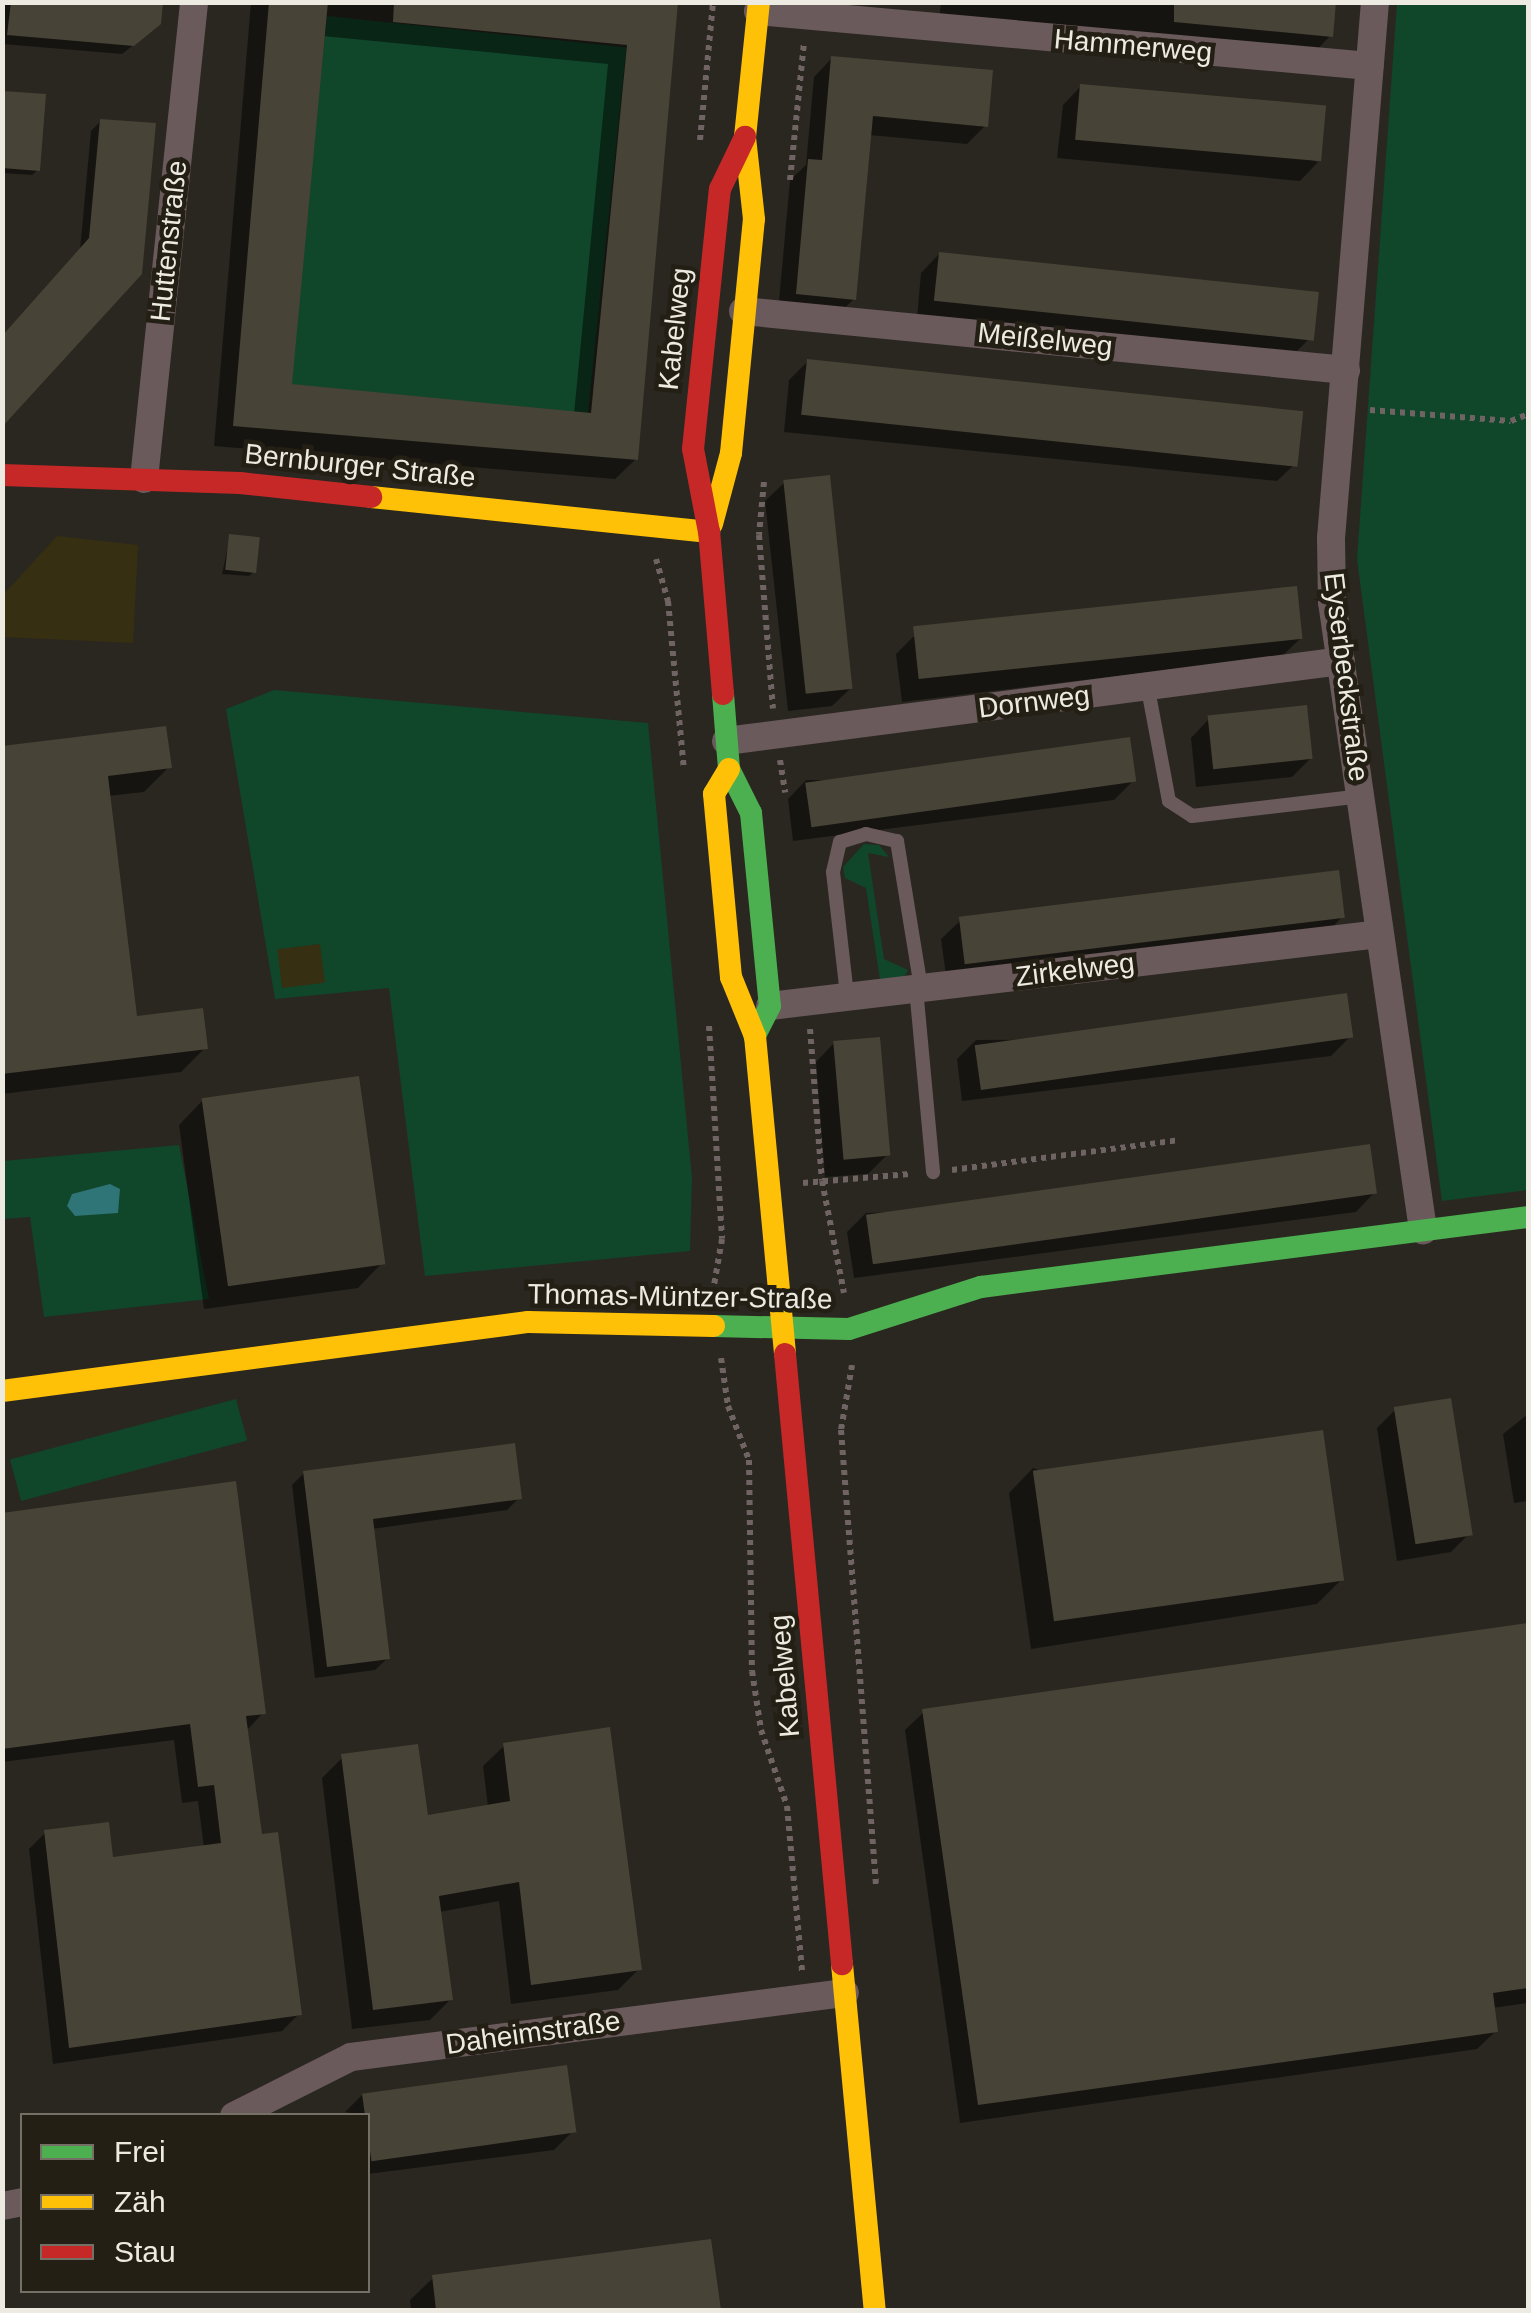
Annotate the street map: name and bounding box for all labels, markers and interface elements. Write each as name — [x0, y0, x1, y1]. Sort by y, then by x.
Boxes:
street label: Hammerweg — [1052, 22, 1214, 70]
street label: Huttenstraße — [144, 159, 194, 323]
street label: Kabelweg — [652, 266, 698, 392]
street label: Meißelweg — [976, 316, 1114, 364]
street label: Bernburger Straße — [243, 437, 477, 495]
street label: Eyserbeckstraße — [1317, 571, 1375, 783]
street label: Dornweg — [976, 678, 1092, 726]
street label: Zirkelweg — [1013, 946, 1137, 994]
street label: Thomas-Müntzer-Straße — [527, 1278, 833, 1316]
street label: Kabelweg — [763, 1613, 807, 1739]
street label: Daheimstraße — [444, 2004, 622, 2062]
legend — [20, 2113, 370, 2293]
text: Frei — [114, 2135, 166, 2168]
text: Zäh — [114, 2185, 166, 2218]
text: Stau — [114, 2235, 176, 2268]

